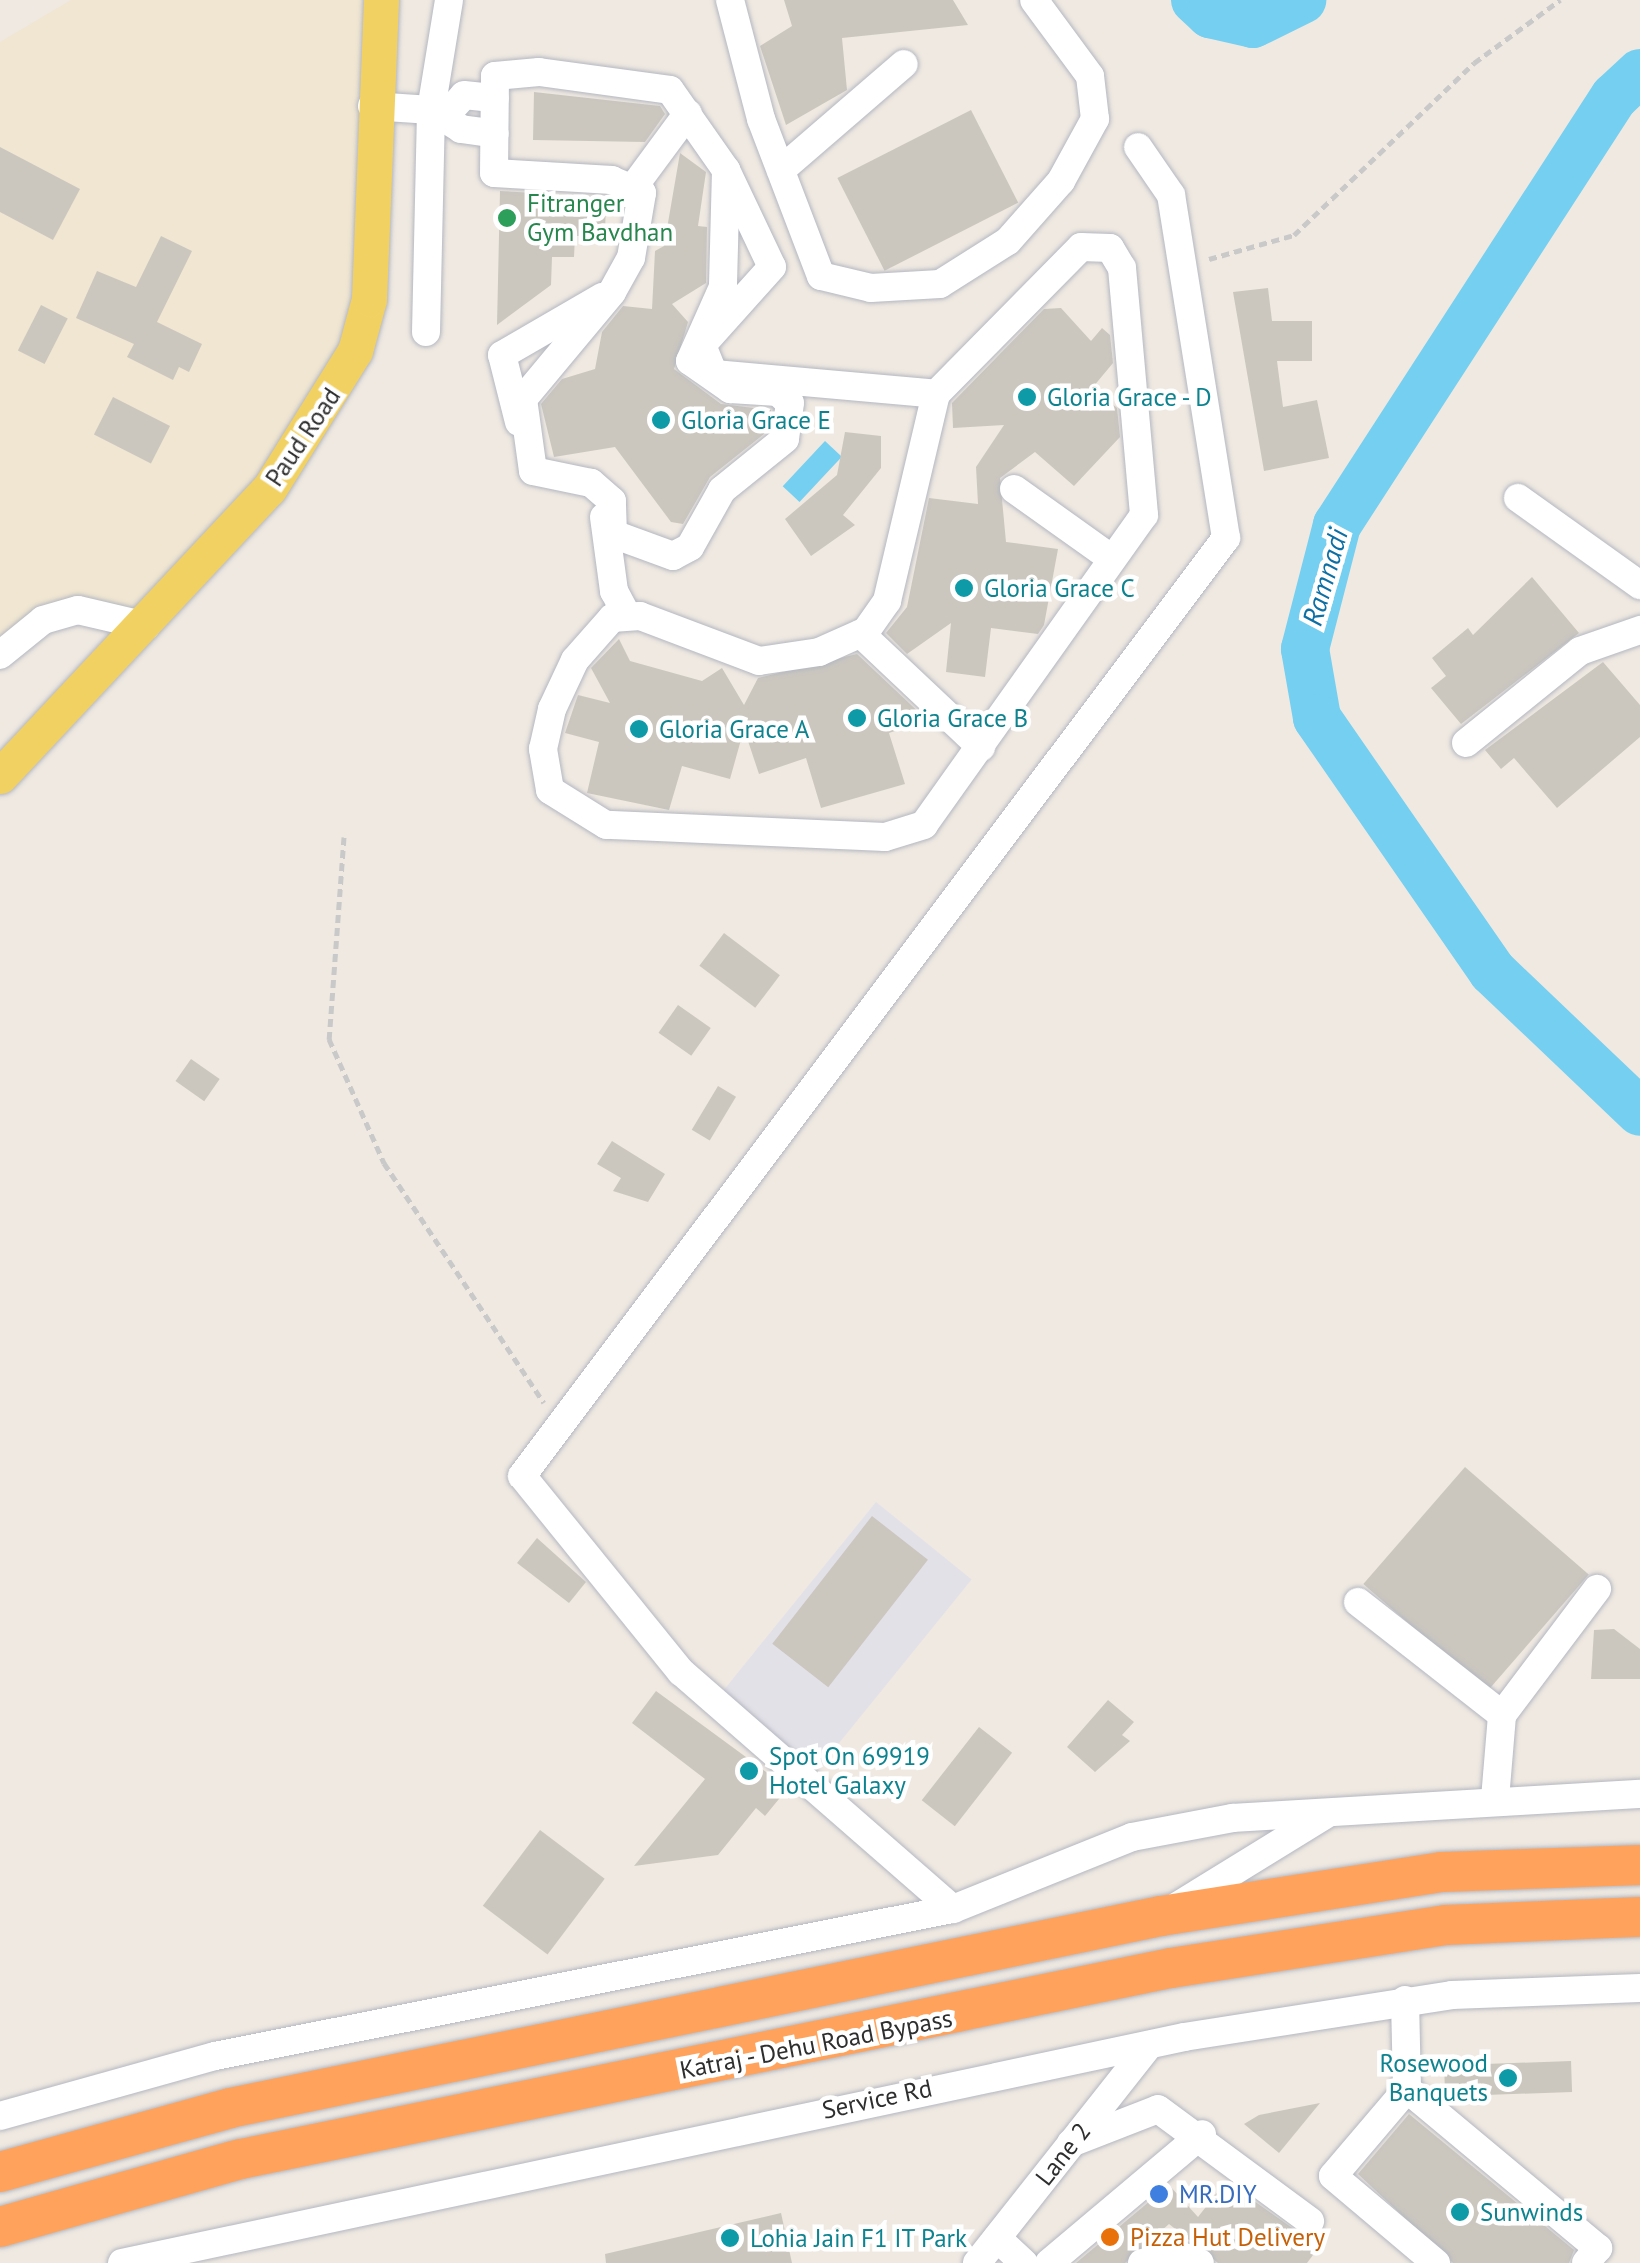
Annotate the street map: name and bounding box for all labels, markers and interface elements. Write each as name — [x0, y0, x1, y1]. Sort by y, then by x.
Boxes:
place label: Fitranger Gym Bavdhan — [527, 189, 673, 248]
marker: Fitranger Gym Bavdhan — [496, 207, 518, 229]
street label: Paud Road — [259, 382, 347, 492]
place label: Gloria Grace - D — [1047, 382, 1216, 412]
marker: Gloria Grace - D — [1016, 386, 1038, 408]
place label: Gloria Grace E — [681, 405, 831, 435]
marker: Gloria Grace E — [650, 409, 672, 431]
water label: Ramnadi — [1295, 525, 1355, 629]
place label: Gloria Grace C — [984, 573, 1135, 603]
marker: Gloria Grace C — [953, 577, 975, 599]
place label: Gloria Grace B — [877, 703, 1028, 733]
marker: Gloria Grace B — [846, 707, 868, 729]
place label: Gloria Grace A — [659, 714, 810, 744]
marker: Gloria Grace A — [628, 718, 650, 740]
place label: Spot On 69919 Hotel Galaxy — [769, 1742, 930, 1801]
marker: Spot On 69919 Hotel Galaxy — [738, 1760, 760, 1782]
street label: Katraj - Dehu Road Bypass — [675, 2002, 957, 2086]
place label: Rosewood Banquets — [1380, 2049, 1488, 2108]
marker: Rosewood Banquets — [1497, 2067, 1519, 2089]
street label: Service Rd — [819, 2073, 935, 2125]
street label: Lane 2 — [1029, 2117, 1097, 2191]
place label: MR.DIY — [1179, 2179, 1257, 2209]
marker: MR.DIY — [1148, 2183, 1170, 2205]
place label: Sunwinds — [1480, 2197, 1583, 2227]
marker: Sunwinds — [1449, 2201, 1471, 2223]
place label: Pizza Hut Delivery — [1130, 2222, 1325, 2252]
place label: Lohia Jain F1 IT Park — [750, 2223, 968, 2253]
marker: Pizza Hut Delivery — [1099, 2226, 1121, 2248]
marker: Lohia Jain F1 IT Park — [719, 2227, 741, 2249]

